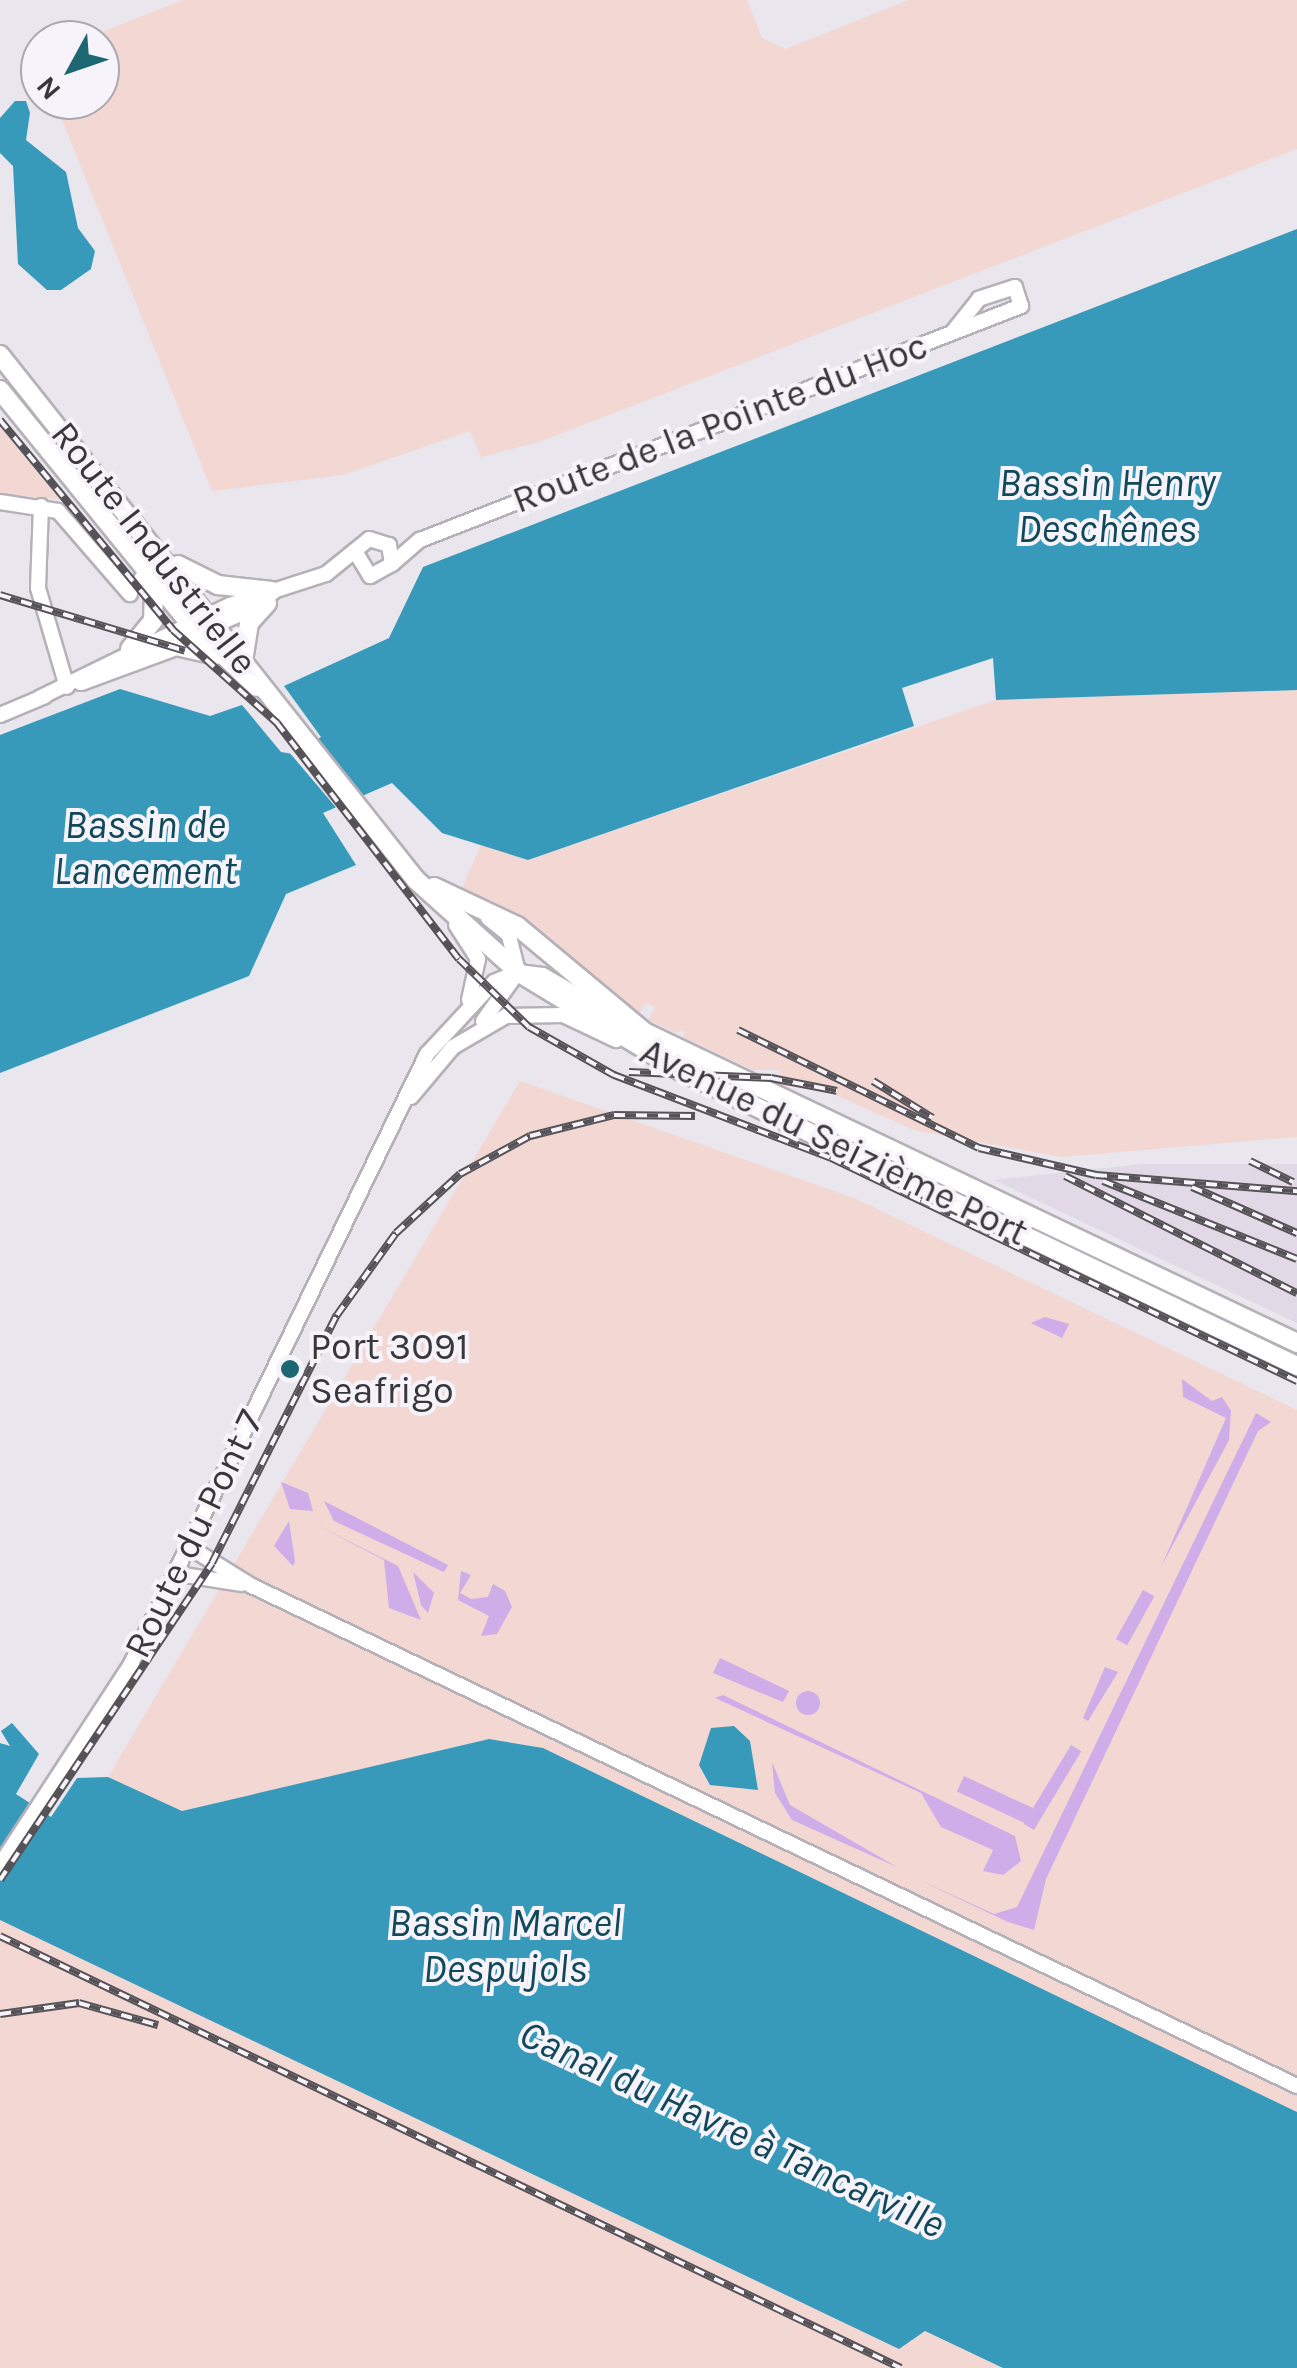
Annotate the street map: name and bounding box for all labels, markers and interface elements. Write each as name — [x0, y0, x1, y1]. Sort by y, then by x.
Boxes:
north arrow — [20, 20, 120, 120]
text: N — [29, 70, 67, 107]
street label: Route de la Pointe du Hoc — [506, 323, 934, 523]
street label: Route Industrielle — [41, 412, 267, 684]
water label: Bassin Henry Deschênes — [999, 459, 1215, 553]
water label: Bassin de Lancement — [53, 801, 237, 895]
street label: Avenue du Seizième Port — [633, 1028, 1035, 1256]
place label: Port 3091 Seafrigo — [310, 1324, 468, 1414]
marker: Port 3091 Seafrigo — [279, 1358, 301, 1380]
street label: Route du Pont 7 — [114, 1403, 274, 1665]
water label: Bassin Marcel Despujols — [389, 1899, 621, 1993]
water label: Canal du Havre à Tancarville — [512, 2009, 952, 2249]

